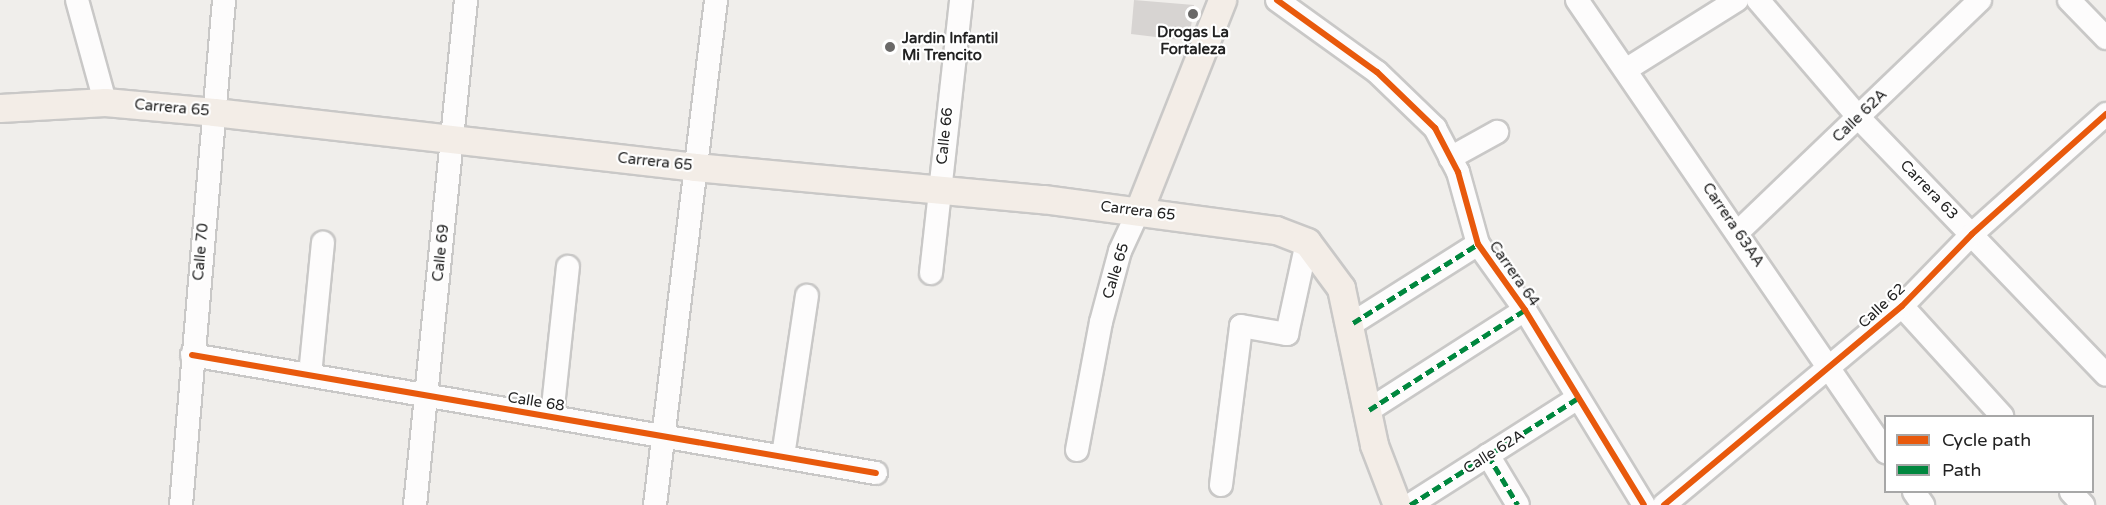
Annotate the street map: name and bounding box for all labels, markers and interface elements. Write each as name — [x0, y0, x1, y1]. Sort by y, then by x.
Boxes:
marker: Drogas La Fortaleza — [1186, 7, 1200, 21]
place label: Drogas La Fortaleza — [1157, 23, 1229, 58]
place label: Jardin Infantil Mi Trencito — [902, 29, 998, 64]
marker: Jardin Infantil Mi Trencito — [883, 40, 897, 54]
street label: Calle 62A — [1829, 86, 1891, 146]
street label: Carrera 65 — [134, 96, 210, 120]
street label: Calle 66 — [933, 106, 957, 166]
street label: Carrera 65 — [617, 149, 693, 175]
street label: Carrera 63 — [1896, 157, 1962, 223]
street label: Carrera 63AA — [1698, 180, 1768, 270]
street label: Carrera 65 — [1099, 197, 1177, 225]
street label: Calle 70 — [190, 223, 212, 281]
street label: Calle 69 — [429, 223, 453, 283]
street label: Carrera 64 — [1485, 238, 1543, 310]
street label: Calle 65 — [1099, 241, 1133, 301]
street label: Calle 62 — [1855, 280, 1909, 332]
street label: Calle 68 — [506, 389, 566, 415]
legend — [1884, 415, 2094, 493]
street label: Calle 62A — [1460, 426, 1528, 478]
text: Cycle path — [1942, 429, 2031, 451]
text: Path — [1942, 459, 1981, 481]

